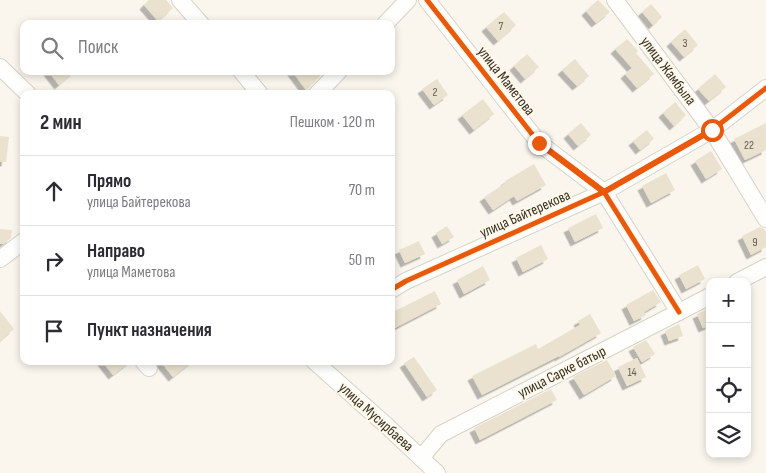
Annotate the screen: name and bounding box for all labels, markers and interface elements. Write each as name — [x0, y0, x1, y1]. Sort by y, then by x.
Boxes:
house number: 7 — [499, 19, 504, 34]
search box — [20, 20, 395, 75]
street label: улица Жамбыла — [636, 33, 700, 109]
icon: search — [38, 34, 66, 62]
text: Поиск — [78, 36, 118, 59]
house number: 3 — [682, 36, 688, 51]
street label: улица Маметова — [473, 43, 539, 120]
house number: 2 — [433, 85, 438, 100]
text: 2 мин — [40, 110, 82, 135]
text: Пешком · 120 m — [290, 113, 375, 132]
route start — [701, 119, 724, 142]
route end — [528, 132, 551, 155]
house number: 22 — [744, 138, 754, 153]
text: Прямо — [87, 170, 131, 193]
icon: ahead — [40, 177, 68, 205]
text: 70 m — [349, 181, 375, 200]
street label: улица Байтерекова — [477, 185, 573, 242]
text: улица Байтерекова — [87, 193, 191, 212]
house number: 9 — [752, 235, 758, 250]
text: Направо — [87, 240, 145, 263]
icon: right — [40, 247, 68, 275]
text: 50 m — [349, 251, 375, 270]
text: улица Маметова — [87, 263, 175, 282]
map controls — [706, 278, 751, 458]
button: + — [706, 278, 751, 323]
icon: arrive — [40, 317, 68, 345]
text: Пункт назначения — [87, 319, 212, 342]
button: − — [706, 323, 751, 368]
street label: улица Сарке батыр — [515, 342, 609, 402]
house number: 14 — [627, 365, 637, 380]
button: locate — [706, 368, 751, 413]
street label: улица Мусирбаева — [335, 378, 418, 456]
button: layers — [706, 413, 751, 458]

